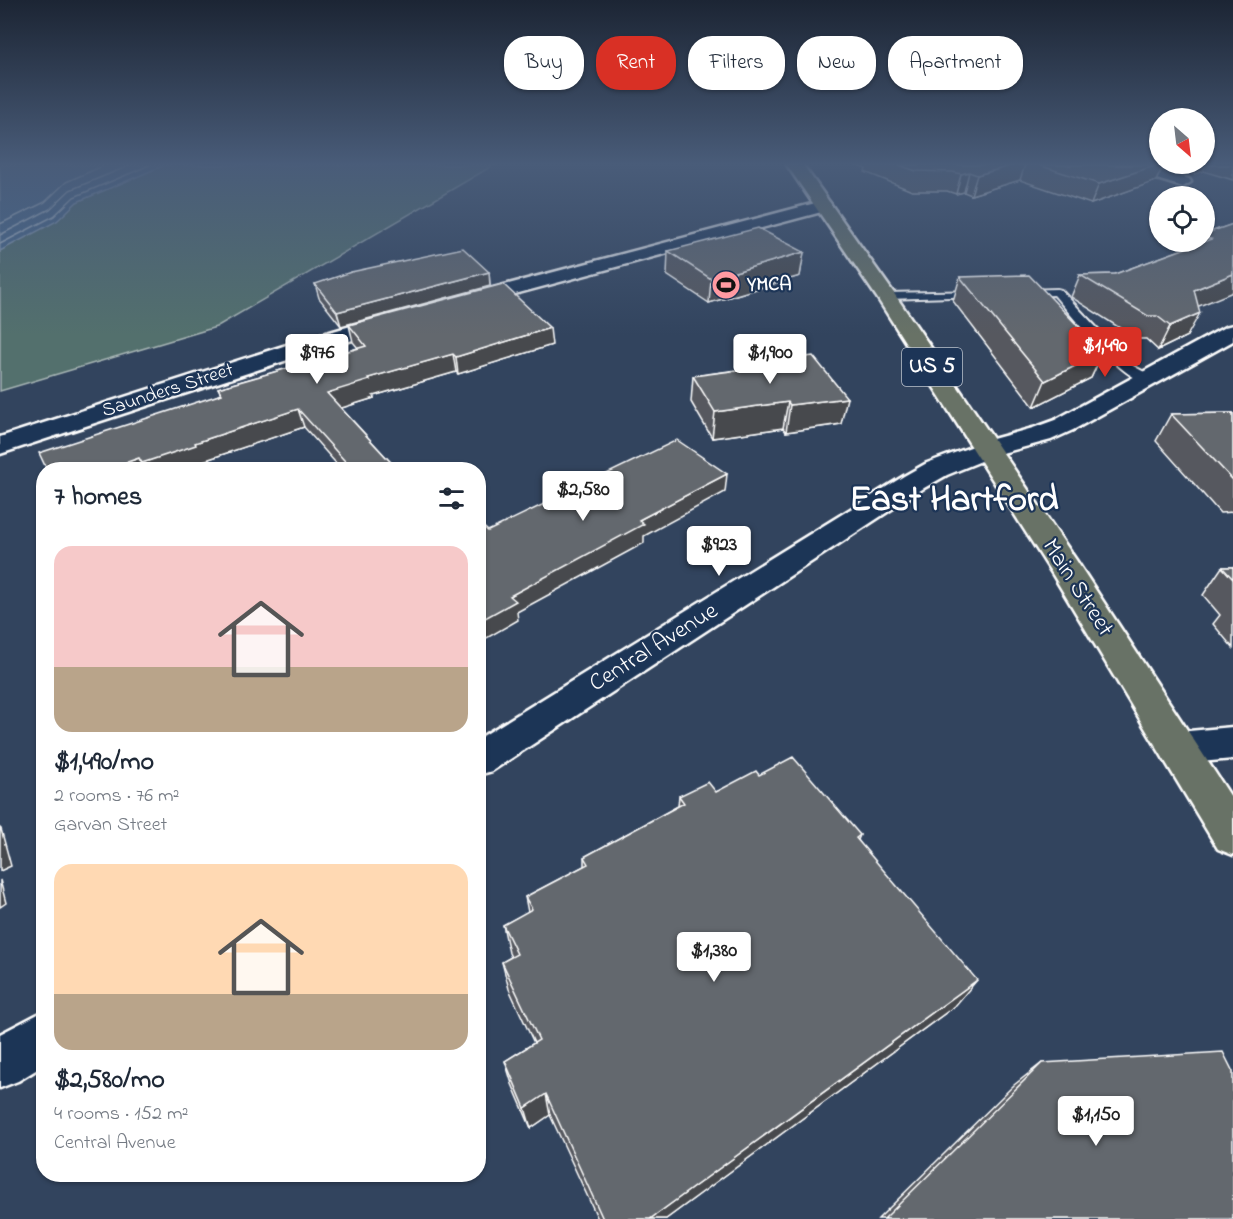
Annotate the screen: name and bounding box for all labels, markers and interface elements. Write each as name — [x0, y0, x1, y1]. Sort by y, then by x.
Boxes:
chip: Buy — [504, 36, 584, 90]
chip: Rent — [596, 36, 676, 90]
chip: Filters — [688, 36, 785, 90]
chip: New — [797, 36, 876, 90]
chip: Apartment — [888, 36, 1023, 90]
north arrow — [1149, 108, 1215, 174]
map controls — [1149, 108, 1215, 252]
button: locate — [1149, 186, 1215, 252]
sports icon: YMCA — [710, 269, 742, 301]
place label: YMCA — [746, 271, 792, 300]
pin: $1,490 — [1056, 327, 1154, 378]
text: $1,490 — [1083, 332, 1127, 361]
pin: $976 — [281, 334, 353, 385]
pin: $1,900 — [721, 334, 819, 385]
text: $976 — [299, 339, 335, 368]
text: $1,900 — [747, 339, 793, 368]
road number: US 5 — [902, 348, 962, 386]
street label: Saunders Street — [98, 356, 238, 426]
pin: $2,580 — [534, 471, 632, 522]
district label: East Hartford — [850, 475, 1059, 528]
text: $2,580 — [556, 476, 610, 505]
text: 7 homes — [54, 479, 142, 517]
icon: filters — [435, 482, 468, 515]
pin: $923 — [683, 526, 755, 577]
text: $923 — [701, 531, 737, 560]
street label: Main Street — [1032, 532, 1122, 644]
icon: home — [207, 585, 315, 693]
street label: Central Avenue — [583, 594, 725, 702]
text: $1,490/mo — [54, 744, 154, 782]
text: 2 rooms · 76 m² — [54, 782, 179, 811]
text: Garvan Street — [54, 811, 167, 840]
icon: home — [207, 903, 315, 1011]
pin: $1,380 — [665, 932, 763, 983]
text: $1,380 — [691, 937, 737, 966]
text: $2,580/mo — [54, 1062, 165, 1100]
pin: $1,150 — [1047, 1096, 1145, 1147]
text: 4 rooms · 152 m² — [54, 1100, 188, 1129]
text: $1,150 — [1072, 1101, 1120, 1130]
text: Central Avenue — [54, 1129, 176, 1158]

